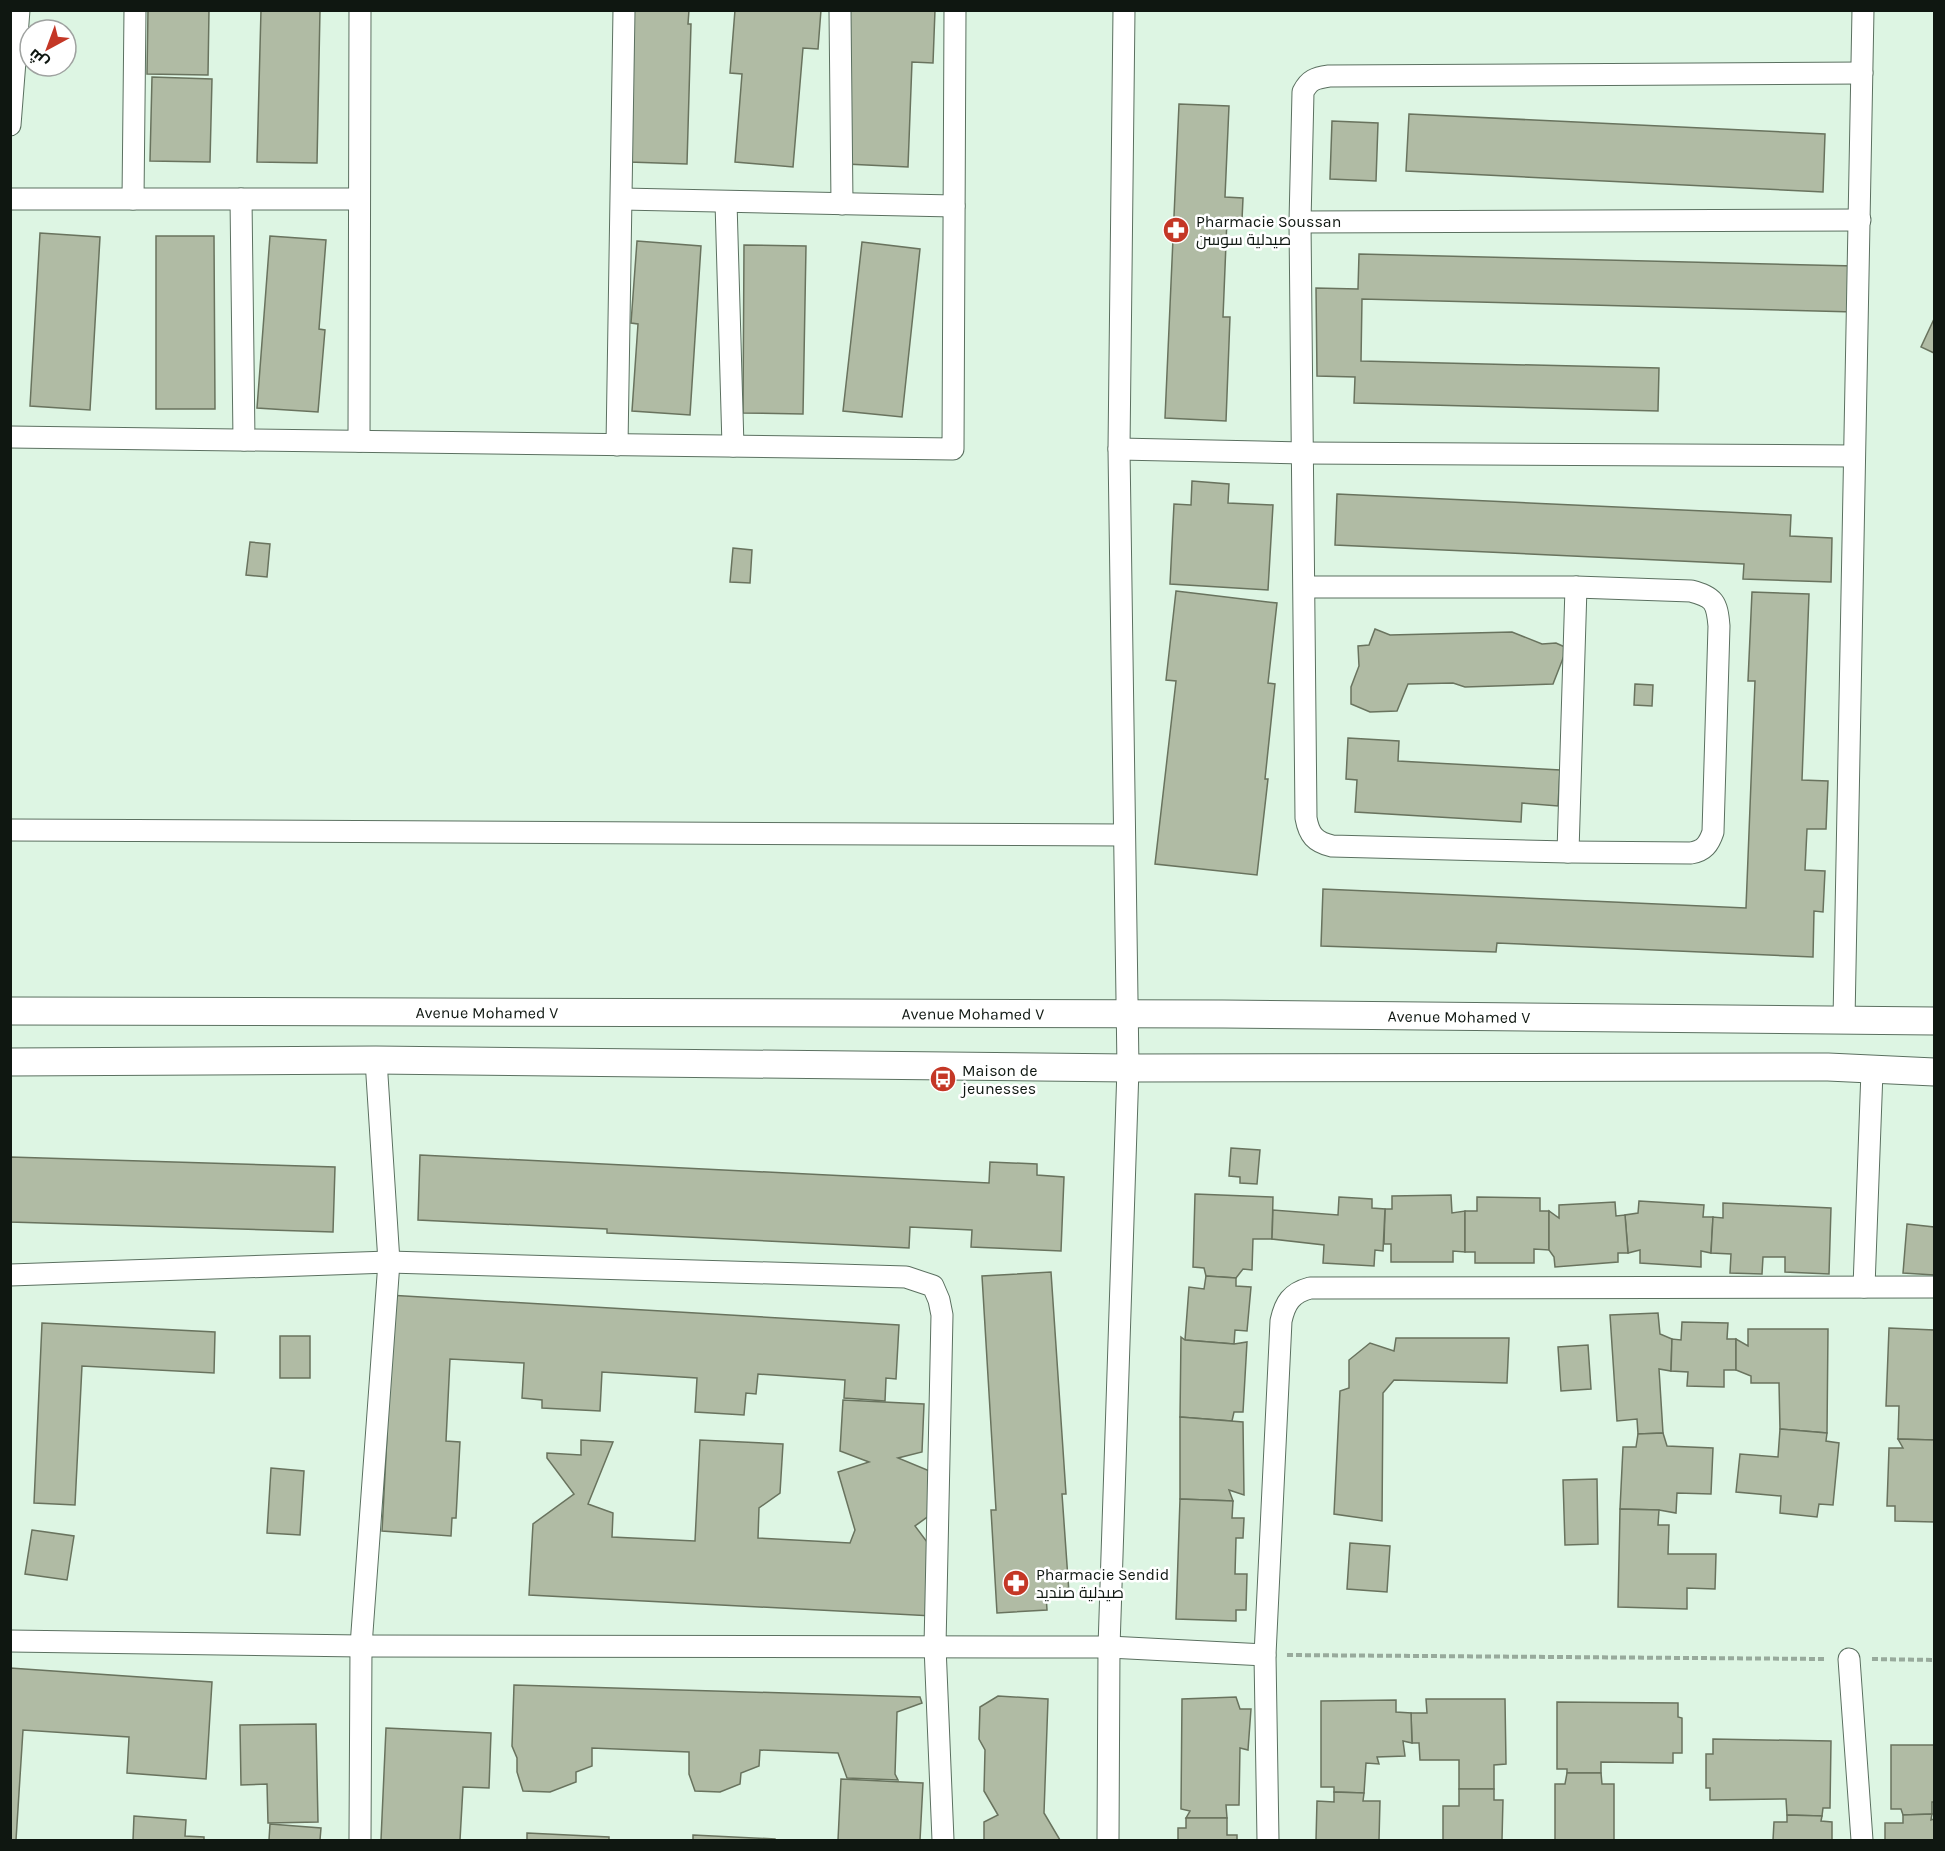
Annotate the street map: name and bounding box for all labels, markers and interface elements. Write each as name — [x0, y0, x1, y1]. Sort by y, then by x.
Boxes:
north arrow — [18, 18, 78, 78]
text: ش — [25, 45, 52, 73]
place label: Pharmacie Soussan صيدلية سوسن — [1196, 212, 1341, 250]
pharmacy icon: Pharmacie Soussan صيدلية سوسن — [1161, 215, 1191, 245]
street label: Avenue Mohamed V — [416, 1003, 558, 1022]
street label: Avenue Mohamed V — [902, 1004, 1044, 1023]
street label: Avenue Mohamed V — [1388, 1006, 1530, 1027]
place label: Maison de jeunesses — [960, 1061, 1037, 1098]
bus stop icon: Maison de jeunesses — [928, 1064, 958, 1094]
place label: Pharmacie Sendid صيدلية صنديد — [1036, 1565, 1169, 1602]
pharmacy icon: Pharmacie Sendid صيدلية صنديد — [1001, 1568, 1031, 1598]

